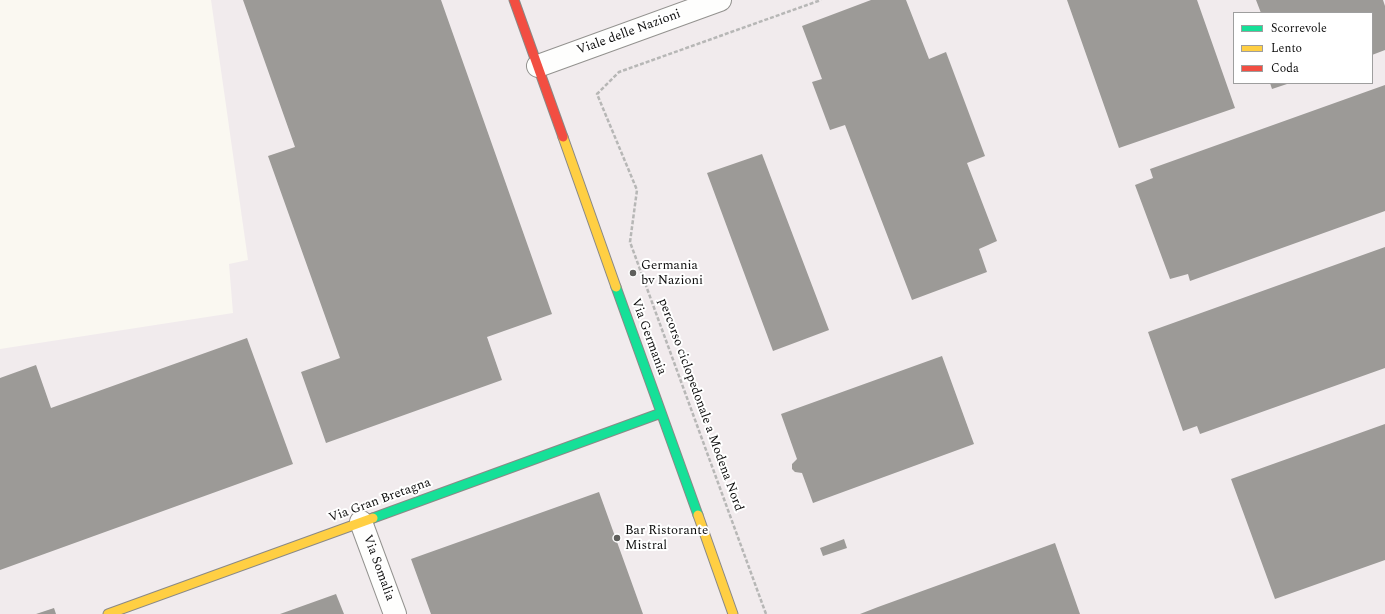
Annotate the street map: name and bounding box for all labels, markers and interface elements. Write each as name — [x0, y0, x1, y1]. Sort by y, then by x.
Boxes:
street label: Viale delle Nazioni — [575, 7, 683, 59]
legend — [1233, 12, 1373, 84]
text: Scorrevole — [1271, 19, 1327, 38]
text: Lento — [1271, 39, 1302, 58]
text: Coda — [1271, 59, 1299, 78]
place label: Germania bv Nazioni — [641, 258, 703, 289]
marker: Germania bv Nazioni — [628, 268, 638, 278]
street label: percorso ciclopedonale a Modena Nord — [654, 296, 746, 514]
street label: Via Germania — [627, 297, 669, 377]
street label: Via Gran Bretagna — [327, 475, 433, 527]
place label: Bar Ristorante Mistral — [625, 523, 708, 554]
street label: Via Somalia — [359, 533, 397, 603]
marker: Bar Ristorante Mistral — [612, 533, 622, 543]

